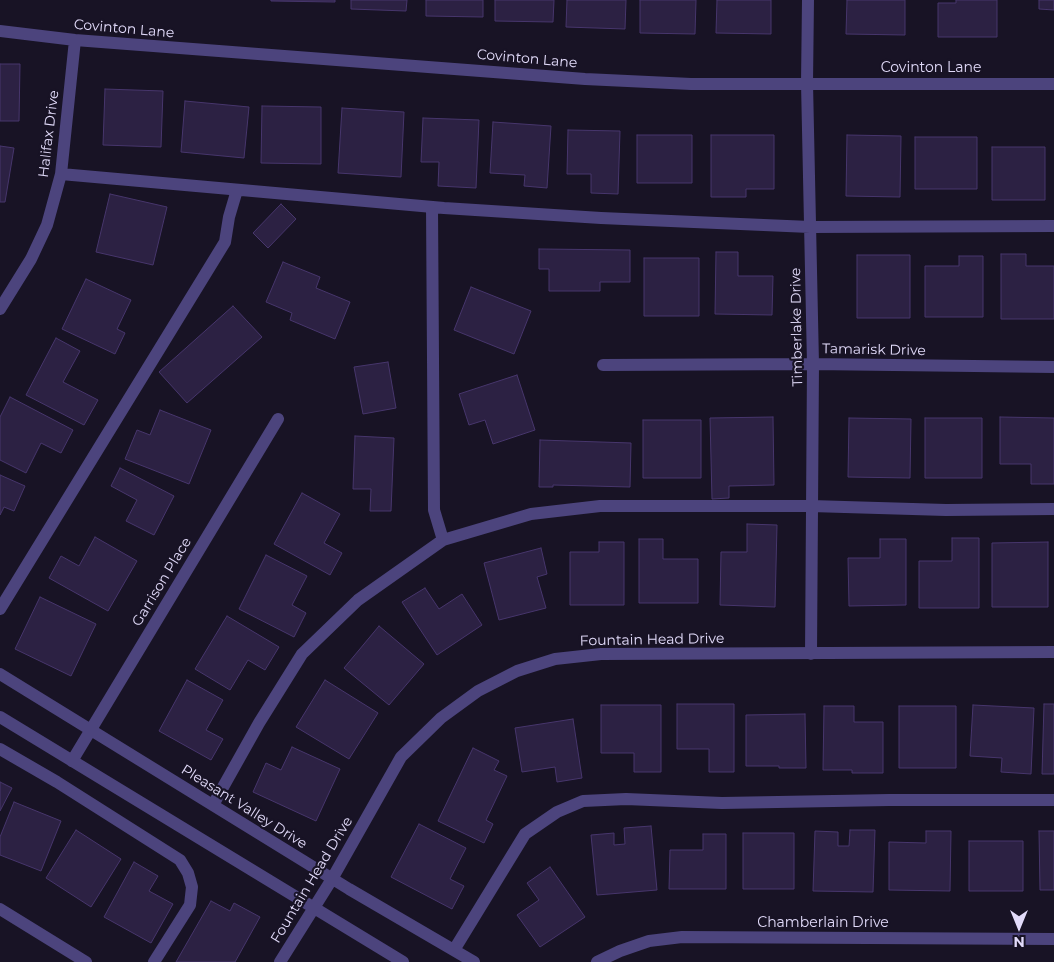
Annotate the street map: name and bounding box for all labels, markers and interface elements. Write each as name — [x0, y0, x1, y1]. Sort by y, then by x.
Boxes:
street label: Covinton Lane — [73, 16, 175, 42]
street label: Covinton Lane — [476, 46, 578, 72]
street label: Covinton Lane — [881, 60, 981, 76]
street label: Halifax Drive — [35, 89, 63, 179]
street label: Timberlake Drive — [788, 267, 806, 387]
street label: Tamarisk Drive — [822, 341, 926, 359]
street label: Garrison Place — [129, 534, 195, 630]
street label: Fountain Head Drive — [580, 630, 724, 650]
street label: Pleasant Valley Drive — [178, 761, 310, 853]
street label: Fountain Head Drive — [268, 814, 356, 946]
north arrow — [994, 902, 1044, 952]
street label: Chamberlain Drive — [757, 915, 889, 931]
text: N — [1013, 933, 1025, 951]

